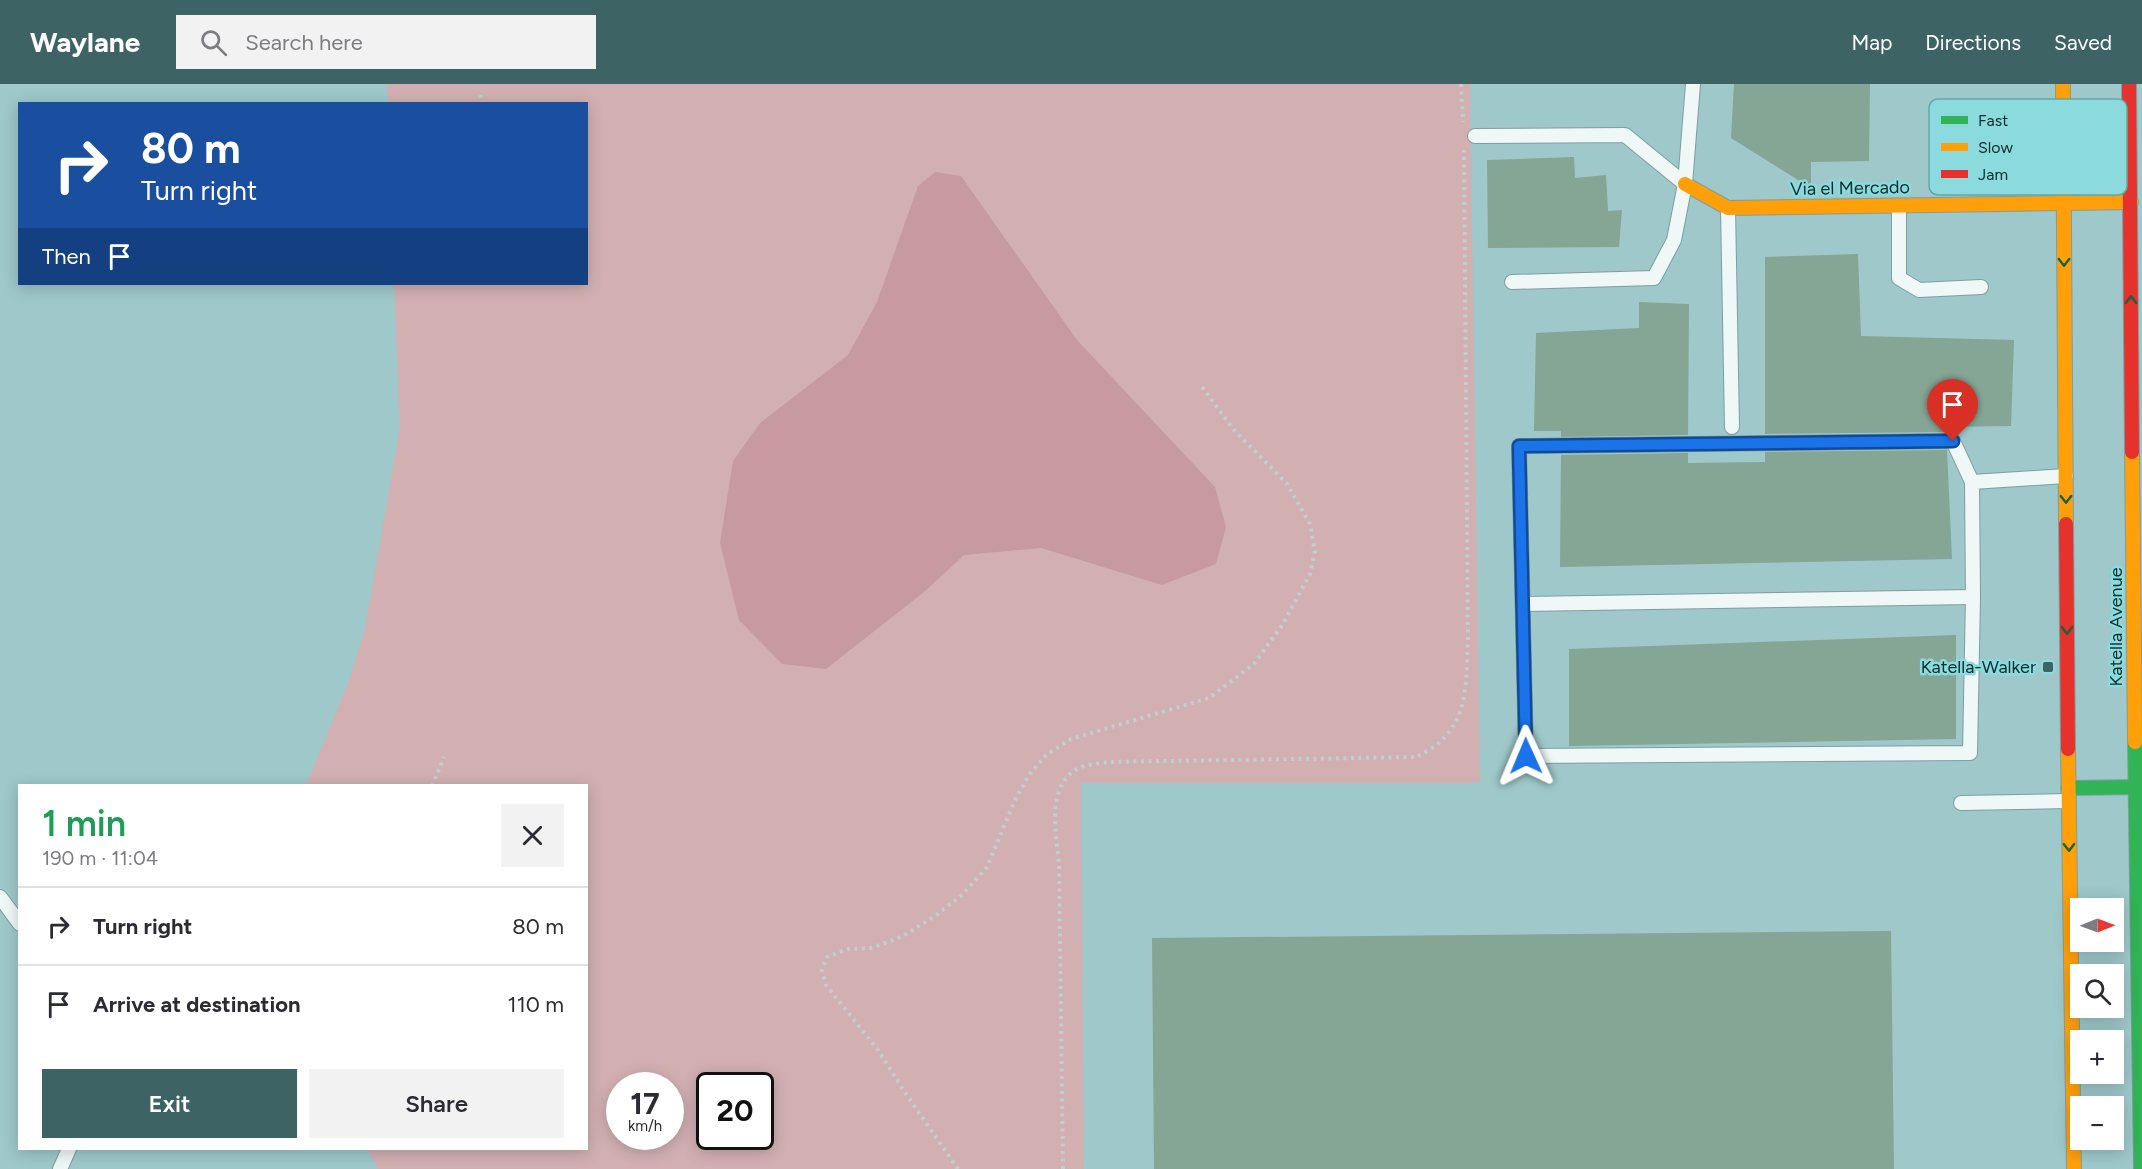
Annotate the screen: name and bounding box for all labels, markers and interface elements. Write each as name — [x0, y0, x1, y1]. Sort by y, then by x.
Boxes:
search box — [176, 15, 596, 69]
text: Waylane — [30, 25, 140, 59]
icon: search — [197, 26, 230, 59]
text: Search here — [245, 29, 363, 56]
text: Map — [1851, 30, 1892, 55]
text: Directions — [1925, 30, 2021, 55]
text: Saved — [2054, 30, 2112, 55]
legend — [1929, 99, 2127, 195]
text: Fast — [1978, 111, 2008, 130]
text: 80 m — [141, 123, 241, 174]
icon: right — [42, 126, 120, 204]
text: Slow — [1978, 138, 2013, 157]
text: Jam — [1978, 165, 2008, 184]
text: Turn right — [141, 174, 257, 207]
street label: Via el Mercado — [1790, 176, 1910, 200]
icon: arrive — [103, 240, 136, 273]
text: Then — [42, 243, 91, 270]
one-way arrow — [2058, 257, 2070, 266]
one-way arrow — [2125, 296, 2137, 305]
pin — [1927, 379, 1978, 441]
icon: arrive — [1936, 388, 1969, 421]
one-way arrow — [2060, 494, 2072, 503]
street label: Katella Avenue — [2105, 567, 2127, 687]
one-way arrow — [2061, 626, 2073, 635]
place label: Katella-Walker — [1921, 656, 2036, 678]
marker: Katella-Walker — [2041, 660, 2055, 674]
position arrow — [1494, 724, 1558, 788]
text: 1 min — [42, 802, 126, 845]
button: close — [501, 804, 564, 867]
one-way arrow — [2063, 842, 2075, 851]
text: 190 m · 11:04 — [42, 846, 158, 870]
north arrow — [2070, 898, 2124, 952]
map controls — [2070, 898, 2124, 1150]
icon: right — [42, 910, 75, 943]
text: Turn right — [93, 913, 192, 940]
text: 80 m — [512, 913, 564, 940]
button: search — [2070, 964, 2124, 1018]
icon: arrive — [42, 988, 75, 1021]
text: Arrive at destination — [93, 991, 301, 1018]
text: 110 m — [508, 991, 564, 1018]
button: + — [2070, 1030, 2124, 1084]
button: Exit — [42, 1069, 297, 1138]
button: Share — [309, 1069, 564, 1138]
speed limit sign: 20 — [696, 1072, 774, 1150]
text: 17 — [630, 1085, 660, 1122]
button: − — [2070, 1096, 2124, 1150]
text: km/h — [628, 1117, 662, 1135]

